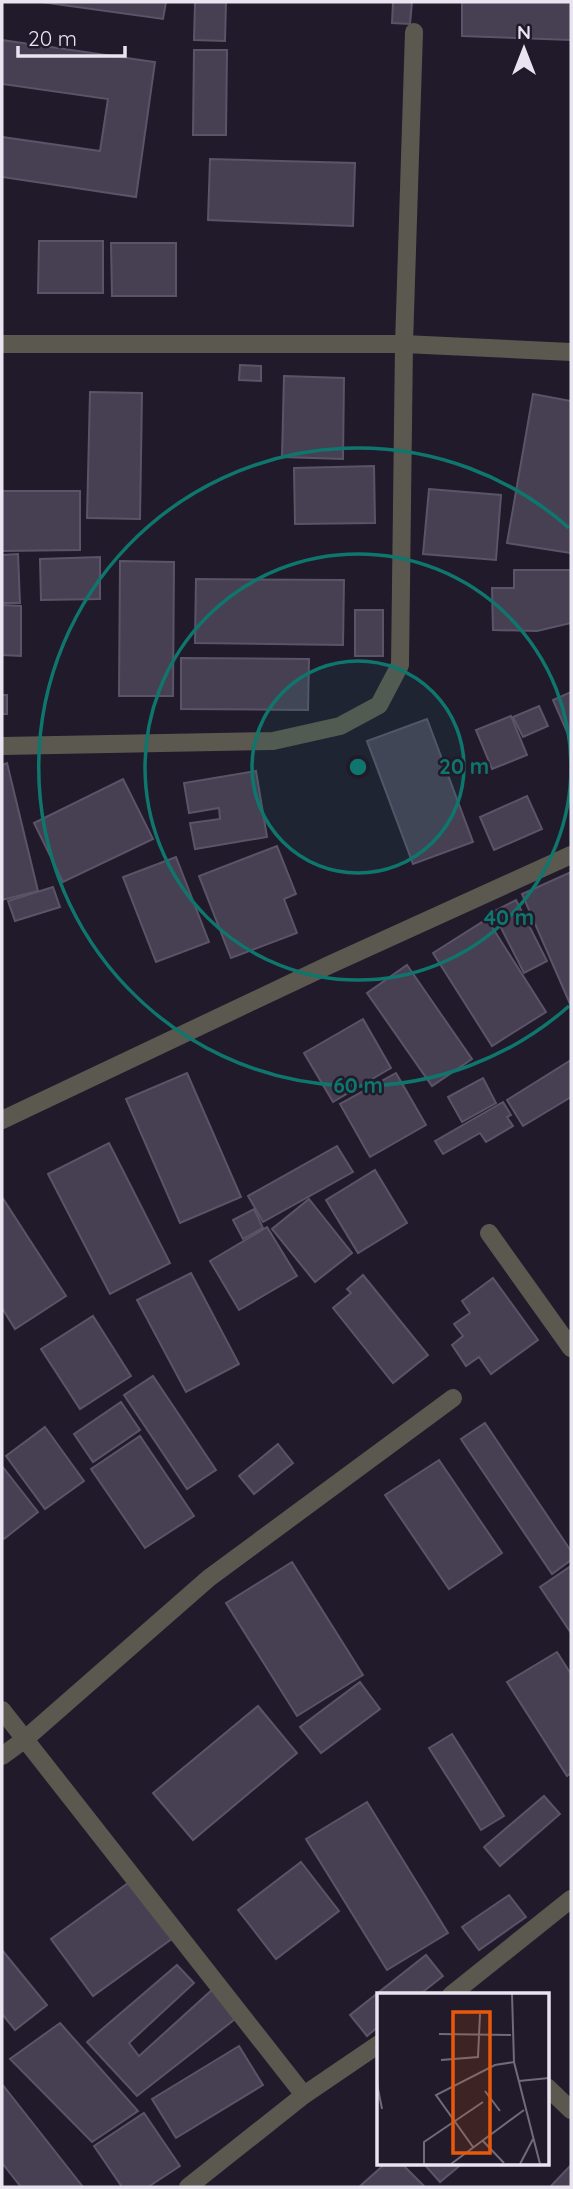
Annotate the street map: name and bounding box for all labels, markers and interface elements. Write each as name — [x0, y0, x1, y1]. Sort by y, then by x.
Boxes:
scale bar — [18, 14, 124, 58]
north arrow — [489, 14, 559, 84]
text: N — [517, 20, 531, 44]
text: 20 m — [28, 25, 77, 51]
text: 20 m — [439, 753, 489, 779]
centre of rings — [346, 755, 370, 779]
text: 40 m — [484, 904, 534, 930]
text: 60 m — [333, 1072, 383, 1098]
inset map — [377, 1993, 548, 2164]

